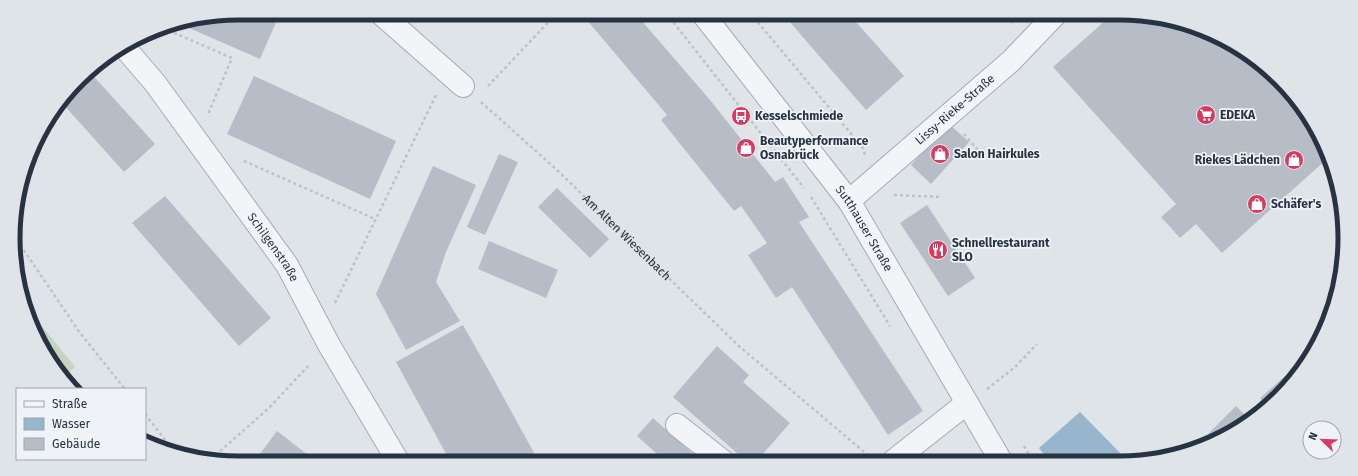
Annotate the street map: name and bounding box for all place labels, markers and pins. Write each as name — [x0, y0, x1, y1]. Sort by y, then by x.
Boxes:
supermarket icon: EDEKA — [1195, 104, 1217, 126]
bus stop icon: Kesselschmiede — [730, 105, 752, 127]
place label: EDEKA — [1220, 108, 1256, 122]
place label: Kesselschmiede — [755, 109, 844, 123]
place label: Beautyperformance Osnabrück — [760, 134, 869, 162]
shop icon: Beautyperformance Osnabrück — [735, 137, 757, 159]
shop icon: Salon Hairkules — [929, 143, 951, 165]
place label: Salon Hairkules — [954, 147, 1040, 161]
shop icon: Riekes Lädchen — [1283, 149, 1305, 171]
place label: Riekes Lädchen — [1195, 153, 1280, 167]
shop icon: Schäfer's — [1246, 193, 1268, 215]
place label: Schäfer's — [1271, 197, 1322, 211]
place label: Schnellrestaurant SLO — [952, 236, 1050, 264]
restaurant icon: Schnellrestaurant SLO — [927, 239, 949, 261]

